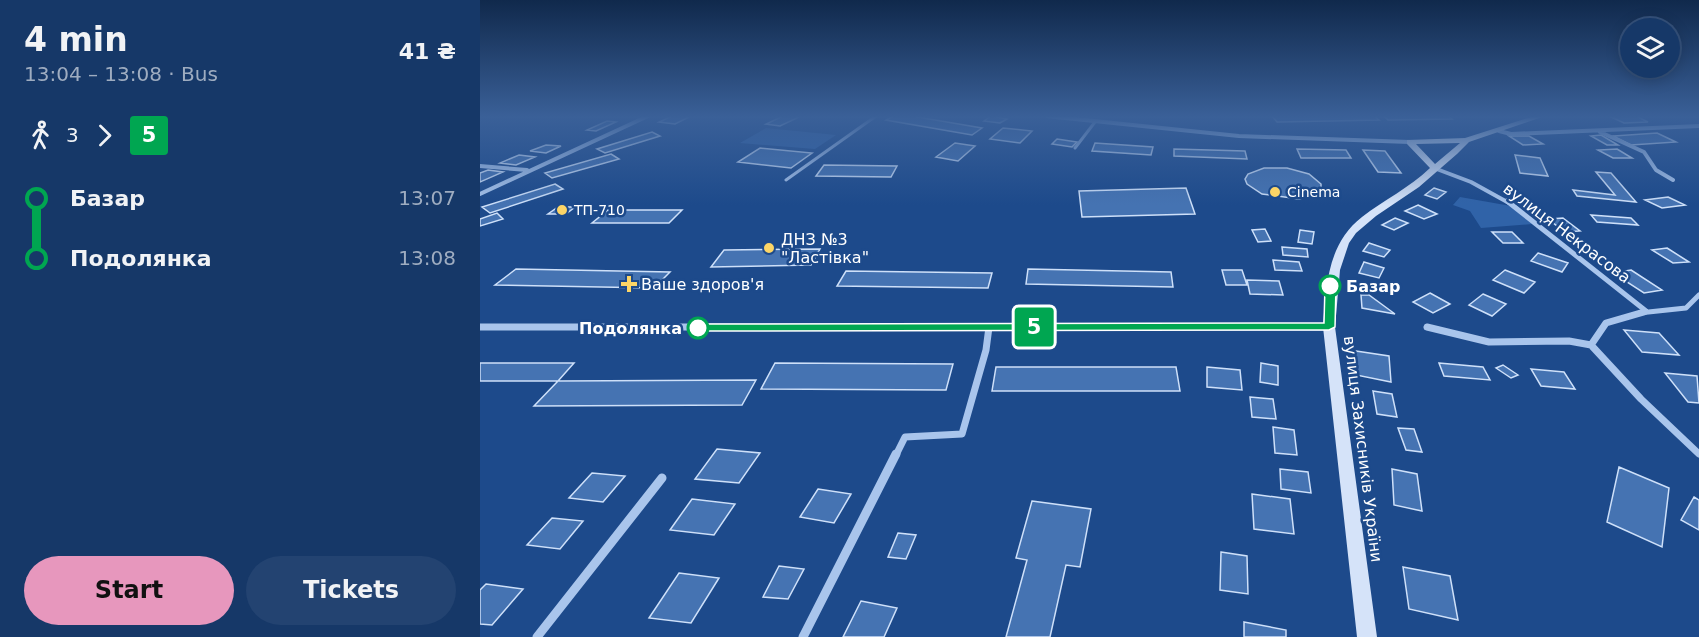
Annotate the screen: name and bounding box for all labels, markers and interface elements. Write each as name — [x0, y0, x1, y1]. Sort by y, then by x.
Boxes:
map controls — [1620, 18, 1680, 78]
button: layers — [1620, 18, 1680, 78]
text: 4 min — [24, 20, 128, 59]
text: 41 ₴ — [399, 39, 456, 64]
text: 13:04 – 13:08 · Bus — [24, 62, 218, 86]
icon: walk — [24, 119, 57, 152]
icon: forward — [88, 119, 121, 152]
text: 3 — [66, 123, 79, 147]
text: 5 — [142, 123, 156, 147]
street label: вулиця Некрасова — [1500, 179, 1634, 287]
place label: Cinema — [1287, 184, 1340, 200]
marker: Cinema — [1268, 185, 1282, 199]
text: Базар — [70, 186, 145, 211]
text: 13:07 — [398, 186, 456, 210]
place label: ТП-710 — [573, 202, 625, 218]
marker: ТП-710 — [555, 203, 569, 217]
place label: ДНЗ №3 "Ластівка" — [781, 230, 869, 267]
marker: ДНЗ №3 "Ластівка" — [762, 241, 776, 255]
text: Подолянка — [70, 246, 212, 271]
text: 13:08 — [398, 246, 456, 270]
place label: Ваше здоров'я — [641, 275, 764, 294]
marker: Базар — [1319, 275, 1341, 297]
marker: Ваше здоров'я — [622, 277, 636, 291]
place label: Базар — [1346, 277, 1401, 296]
line badge: 5 — [1014, 308, 1054, 346]
text: 5 — [1027, 315, 1041, 339]
marker: Подолянка — [687, 317, 709, 339]
place label: Подолянка — [579, 319, 682, 338]
street label: вулиця Захисників України — [1340, 335, 1386, 563]
button: Start — [24, 556, 234, 625]
button: Tickets — [246, 556, 456, 625]

